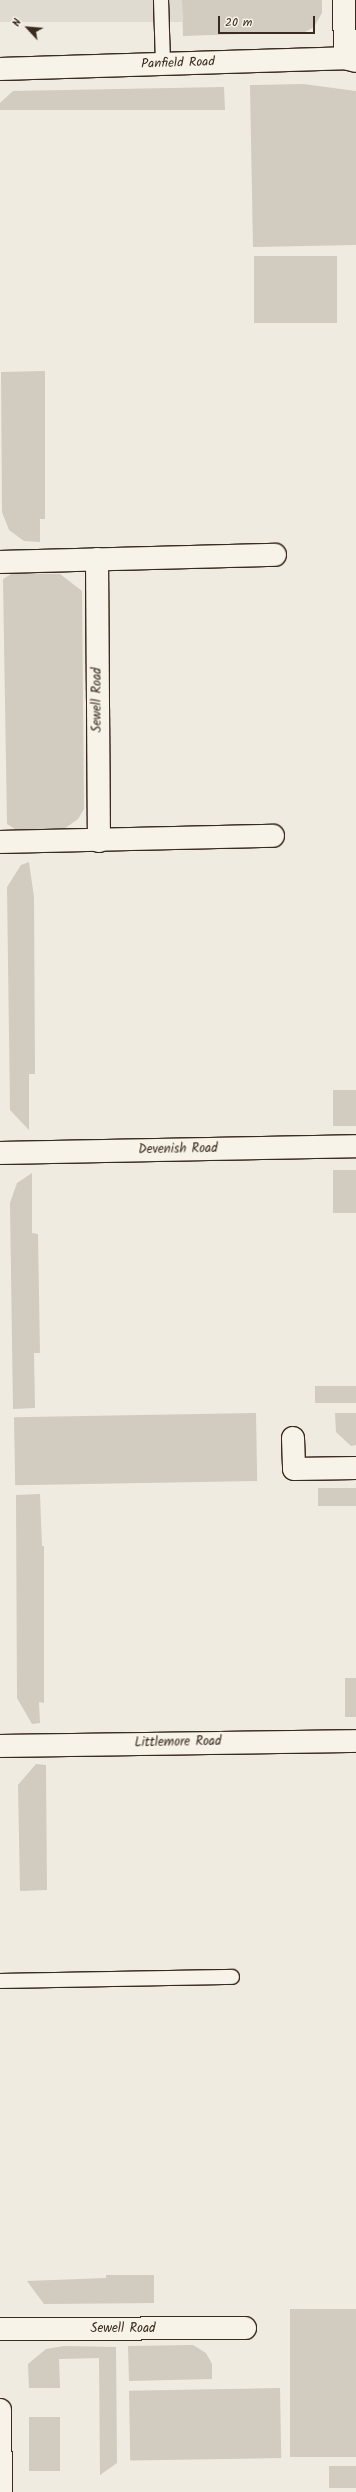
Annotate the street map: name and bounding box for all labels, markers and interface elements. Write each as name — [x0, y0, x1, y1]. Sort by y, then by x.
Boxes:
north arrow — [8, 8, 48, 48]
scale bar — [220, 8, 317, 34]
text: 20 m — [225, 13, 252, 32]
text: N — [8, 16, 27, 30]
street label: Panfield Road — [141, 55, 215, 73]
street label: Sewell Road — [90, 668, 106, 732]
street label: Devenish Road — [138, 1142, 218, 1158]
street label: Littlemore Road — [134, 1734, 222, 1752]
street label: Sewell Road — [91, 2321, 155, 2337]

